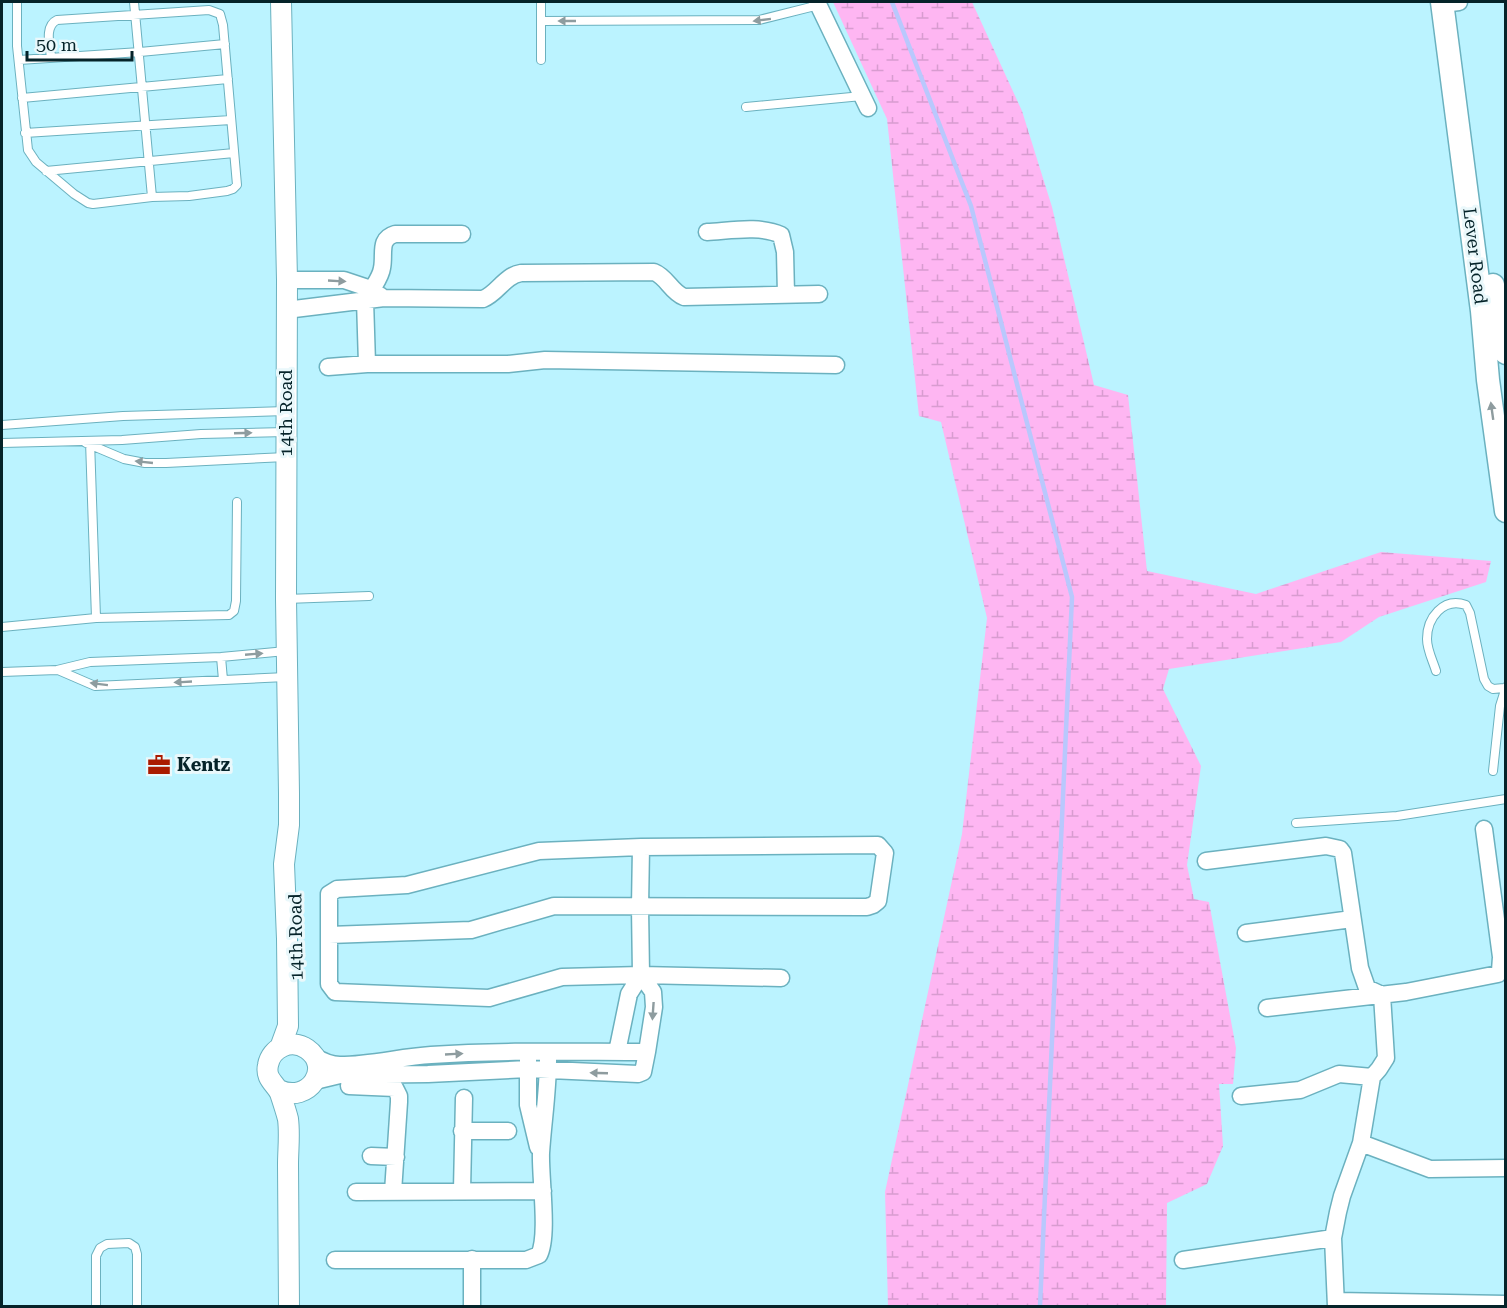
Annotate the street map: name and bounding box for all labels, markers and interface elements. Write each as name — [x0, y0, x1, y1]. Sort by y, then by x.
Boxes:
one-way arrow — [753, 15, 772, 24]
one-way arrow — [558, 16, 577, 26]
scale bar — [27, 24, 132, 62]
text: 50 m — [36, 34, 77, 55]
street label: Lever Road — [1459, 206, 1492, 306]
one-way arrow — [328, 276, 347, 285]
street label: 14th Road — [275, 369, 296, 457]
one-way arrow — [1488, 401, 1497, 420]
one-way arrow — [234, 429, 253, 438]
one-way arrow — [134, 457, 153, 467]
one-way arrow — [244, 649, 263, 659]
one-way arrow — [173, 677, 192, 686]
one-way arrow — [89, 680, 108, 689]
office icon: Kentz — [146, 752, 172, 778]
place label: Kentz — [177, 754, 230, 775]
street label: 14th Road — [284, 893, 307, 981]
one-way arrow — [648, 1001, 658, 1020]
one-way arrow — [444, 1049, 463, 1059]
one-way arrow — [589, 1068, 608, 1077]

